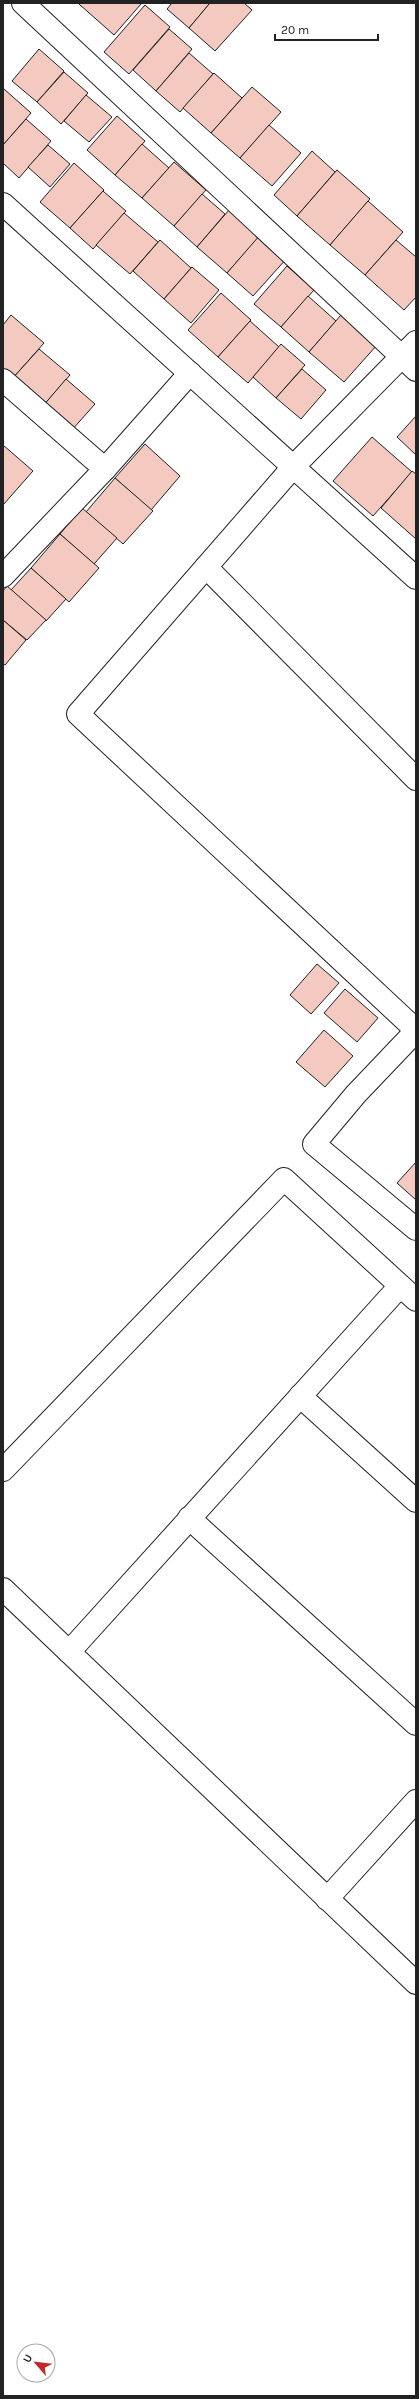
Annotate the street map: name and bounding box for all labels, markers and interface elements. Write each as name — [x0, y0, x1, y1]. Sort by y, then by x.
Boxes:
scale bar — [275, 16, 378, 42]
text: 20 m — [281, 23, 309, 37]
north arrow — [16, 2343, 56, 2383]
text: U — [20, 2352, 35, 2365]

